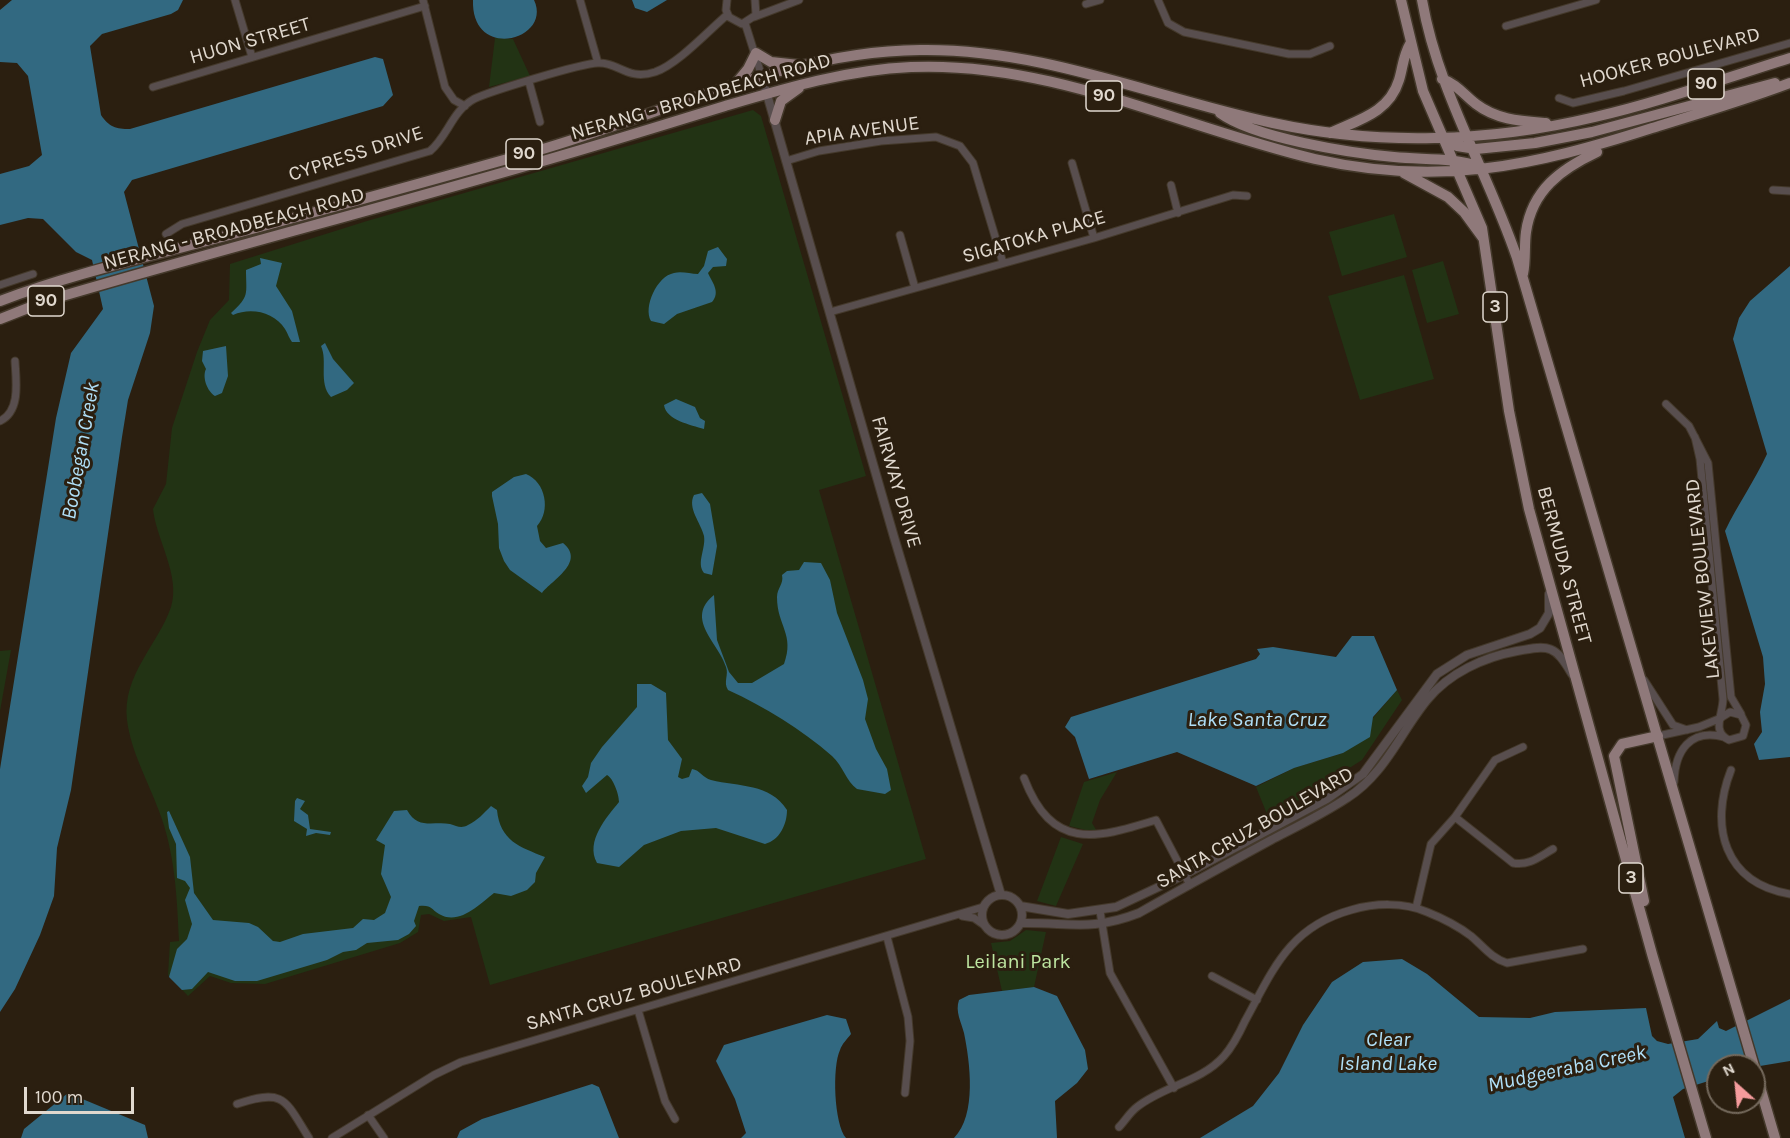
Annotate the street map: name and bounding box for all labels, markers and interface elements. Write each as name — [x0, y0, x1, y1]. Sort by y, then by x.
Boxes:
street label: HUON STREET — [187, 12, 313, 70]
street label: HOOKER BOULEVARD — [1577, 22, 1763, 94]
street label: NERANG - BROADBEACH ROAD — [568, 48, 834, 146]
road number: 90 — [1688, 69, 1724, 99]
road number: 90 — [1086, 81, 1122, 111]
street label: APIA AVENUE — [803, 111, 921, 151]
street label: CYPRESS DRIVE — [286, 121, 426, 187]
road number: 90 — [506, 139, 542, 169]
street label: NERANG - BROADBEACH ROAD — [101, 183, 367, 275]
street label: SIGATOKA PLACE — [960, 205, 1108, 269]
road number: 90 — [28, 286, 64, 316]
road number: 3 — [1483, 292, 1507, 322]
water label: Boobegan Creek — [57, 380, 105, 522]
street label: FAIRWAY DRIVE — [866, 413, 926, 551]
street label: LAKEVIEW BOULEVARD — [1681, 478, 1725, 680]
street label: BERMUDA STREET — [1531, 484, 1597, 646]
water label: Lake Santa Cruz — [1187, 707, 1327, 733]
street label: SANTA CRUZ BOULEVARD — [1152, 762, 1358, 894]
road number: 3 — [1619, 863, 1643, 893]
park label: Leilani Park — [965, 950, 1071, 974]
street label: SANTA CRUZ BOULEVARD — [523, 952, 745, 1036]
water label: Clear Island Lake — [1339, 1027, 1437, 1077]
water label: Mudgeeraba Creek — [1485, 1040, 1649, 1098]
north arrow — [1706, 1054, 1766, 1114]
text: N — [1719, 1058, 1738, 1080]
scale bar — [27, 1075, 136, 1113]
text: 100 m — [35, 1086, 83, 1108]

